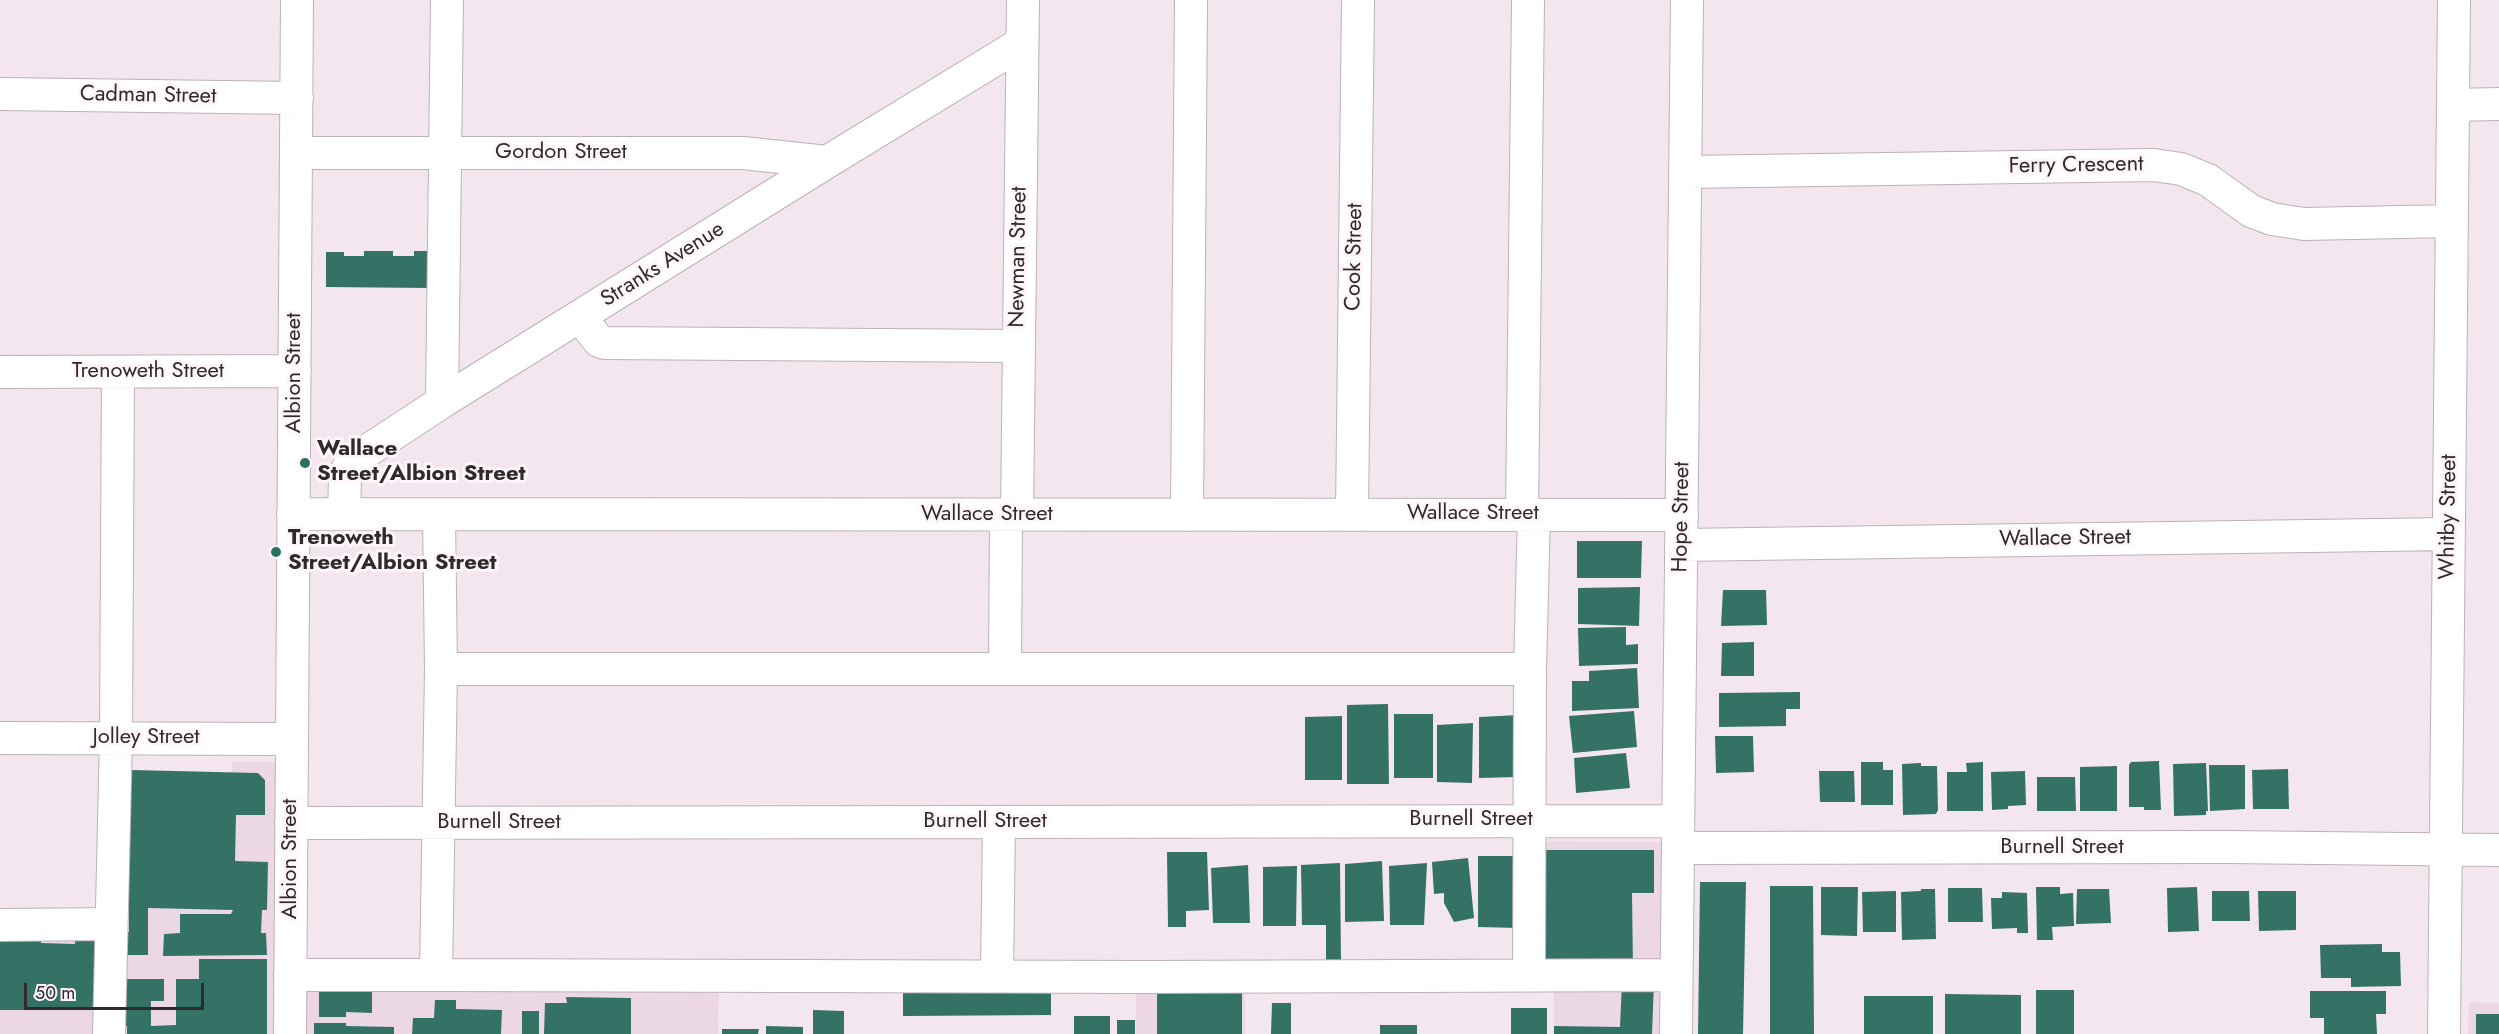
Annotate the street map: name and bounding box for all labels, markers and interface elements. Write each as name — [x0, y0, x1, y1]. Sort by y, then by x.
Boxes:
street label: Cadman Street — [79, 82, 217, 110]
street label: Gordon Street — [495, 140, 627, 166]
street label: Ferry Crescent — [2008, 152, 2144, 180]
street label: Newman Street — [1005, 186, 1033, 328]
street label: Cook Street — [1341, 203, 1369, 311]
street label: Stranks Avenue — [596, 217, 730, 313]
street label: Albion Street — [282, 313, 308, 433]
street label: Trenoweth Street — [72, 359, 224, 385]
place label: Wallace Street/Albion Street — [317, 437, 525, 488]
street label: Whitby Street — [2435, 454, 2463, 580]
marker: Wallace Street/Albion Street — [298, 456, 312, 470]
street label: Hope Street — [1668, 461, 1696, 573]
street label: Wallace Street — [1407, 501, 1539, 527]
street label: Wallace Street — [921, 502, 1053, 528]
street label: Wallace Street — [1999, 525, 2131, 553]
place label: Trenoweth Street/Albion Street — [288, 526, 496, 578]
marker: Trenoweth Street/Albion Street — [269, 545, 283, 559]
street label: Jolley Street — [92, 725, 200, 751]
street label: Albion Street — [278, 799, 304, 919]
street label: Burnell Street — [1409, 807, 1533, 833]
street label: Burnell Street — [923, 809, 1047, 835]
street label: Burnell Street — [437, 810, 561, 836]
street label: Burnell Street — [2000, 835, 2124, 861]
scale bar — [27, 971, 207, 1009]
text: 50 m — [35, 980, 75, 1006]

